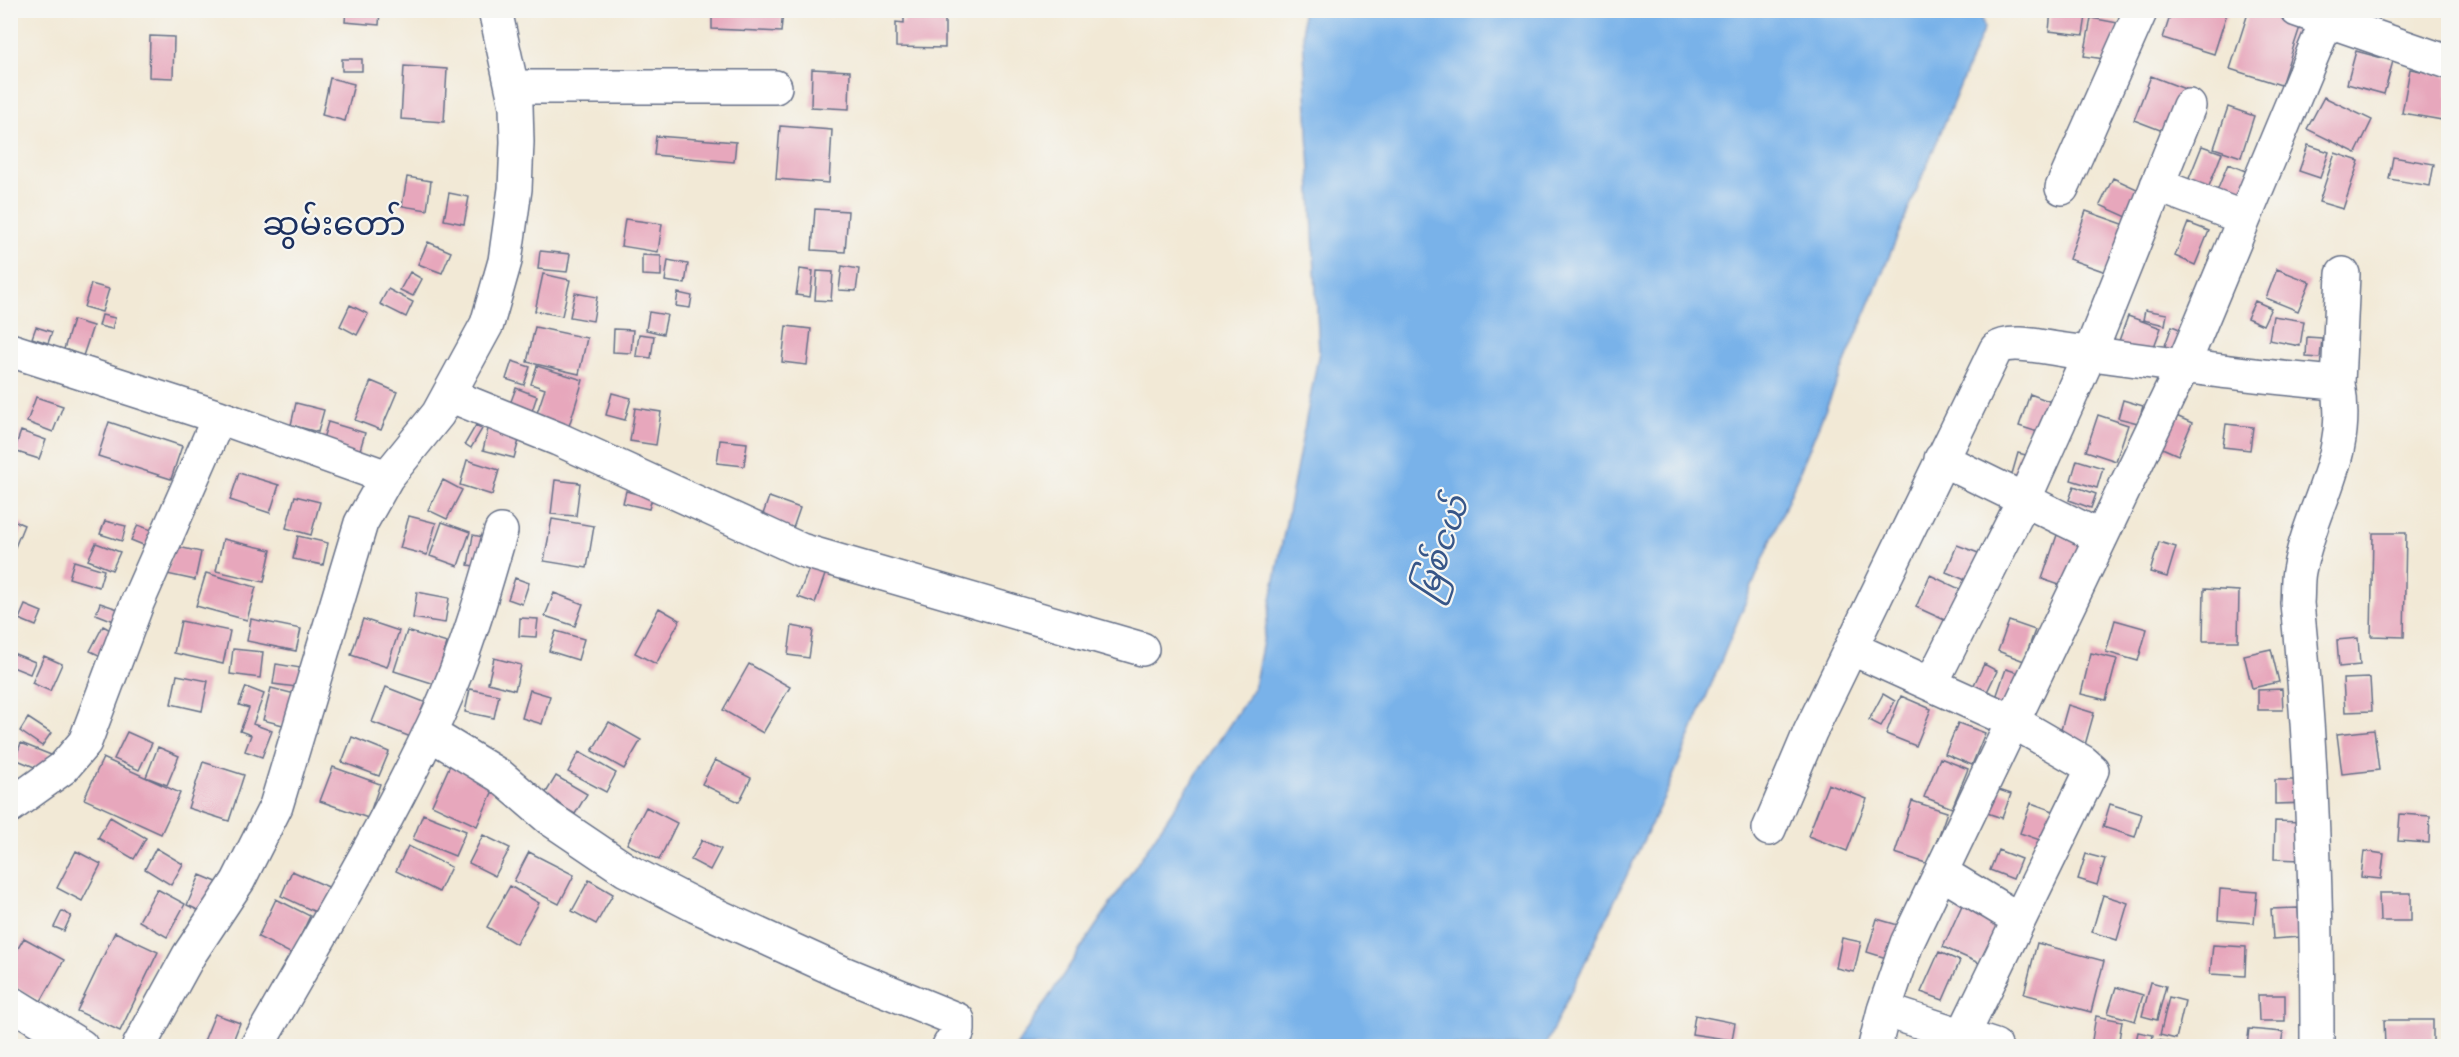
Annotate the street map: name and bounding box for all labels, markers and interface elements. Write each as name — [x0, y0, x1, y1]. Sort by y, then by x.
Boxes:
district label: ဆွမ်းတော် — [262, 201, 406, 249]
water label: မြစ်ငယ် — [1403, 488, 1484, 607]

